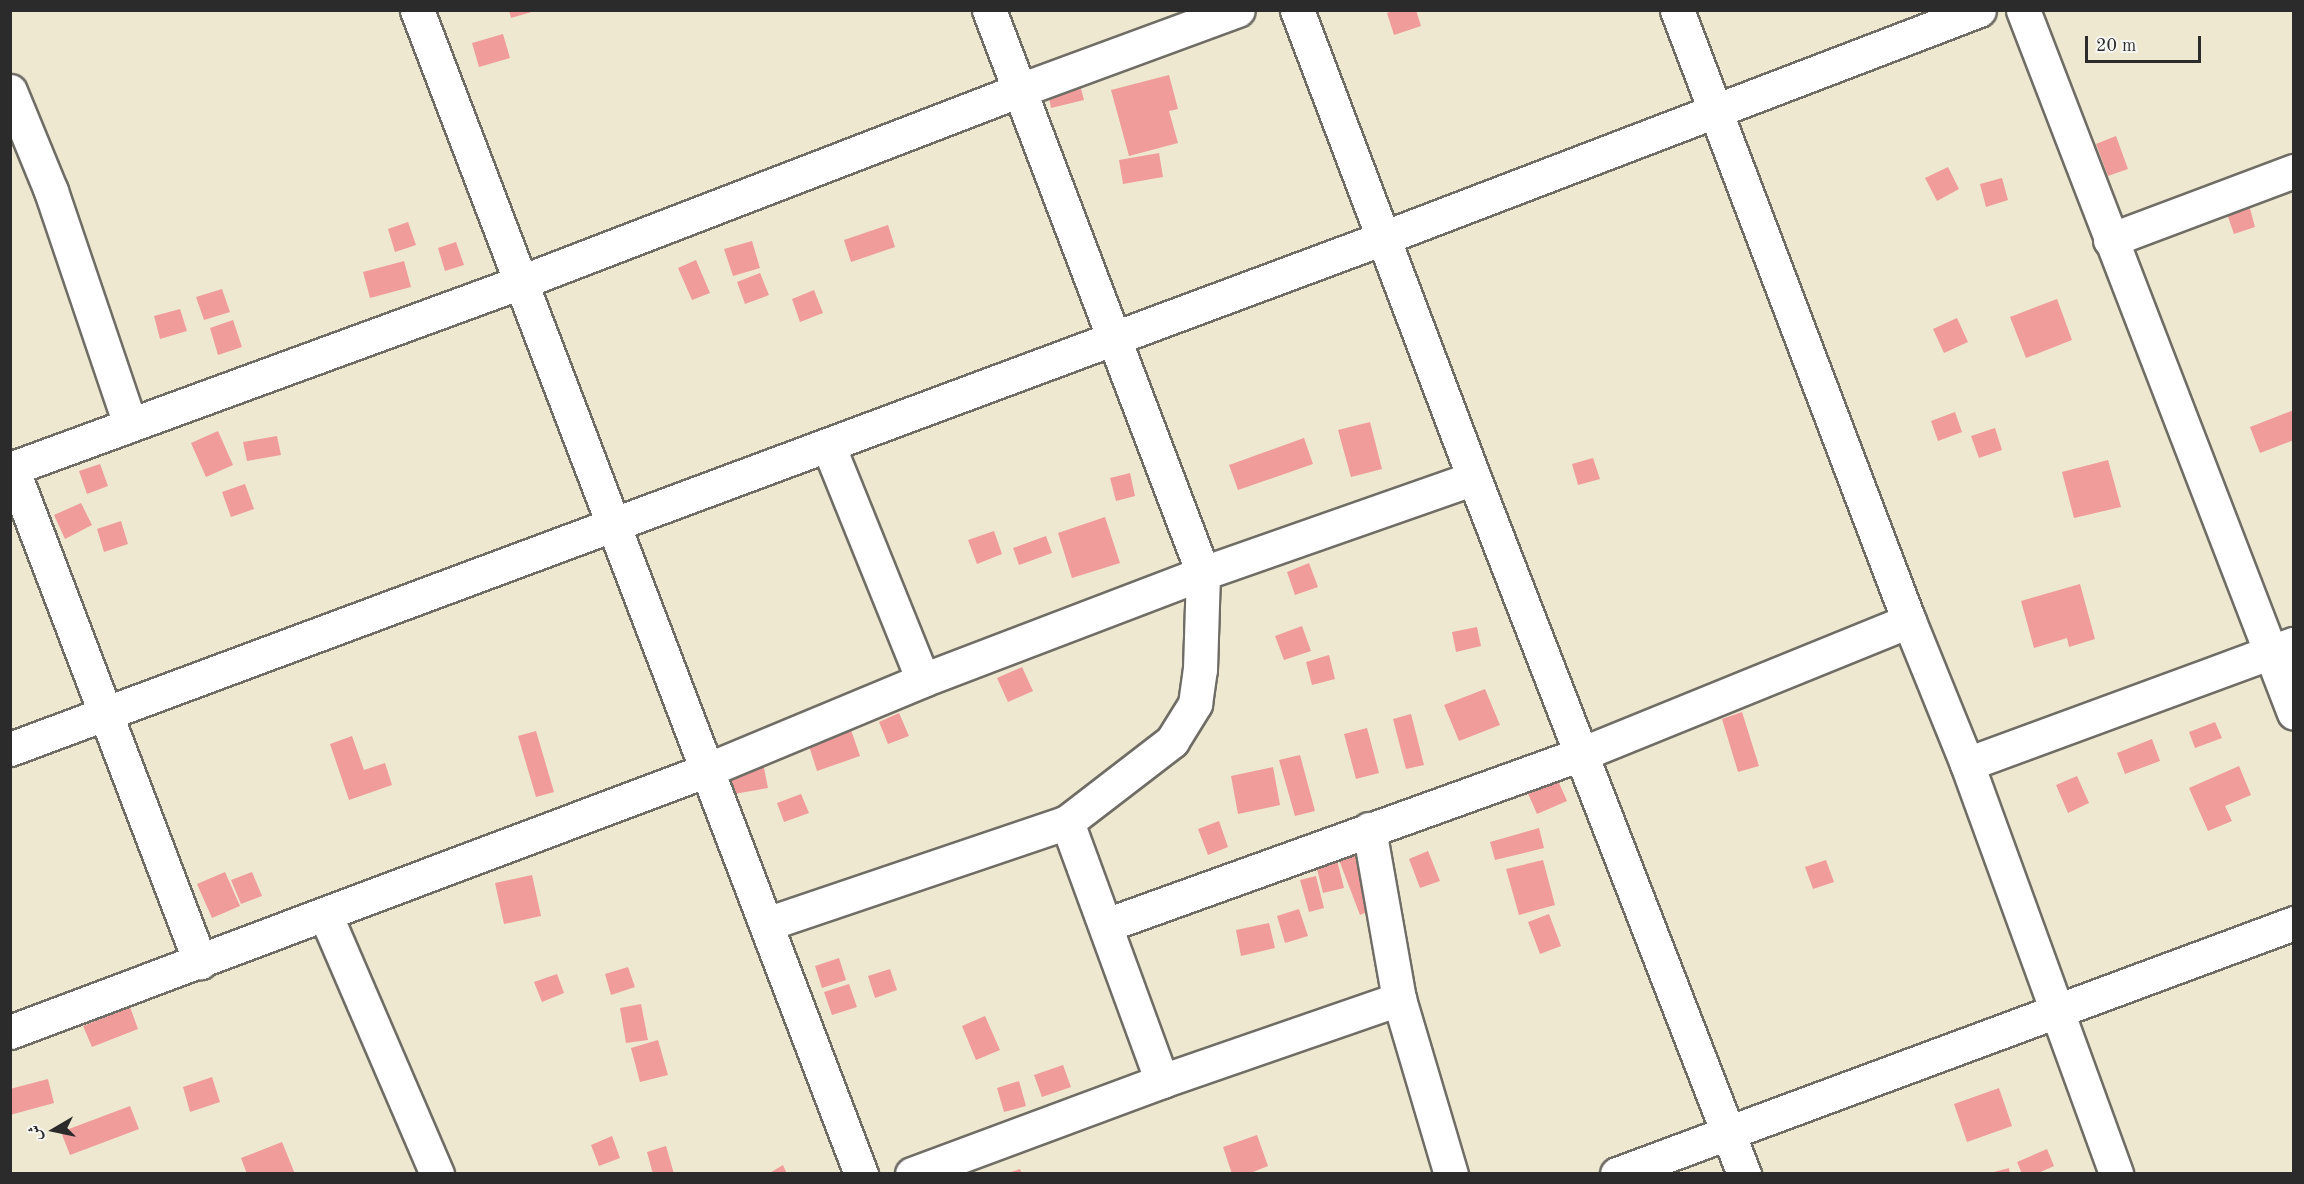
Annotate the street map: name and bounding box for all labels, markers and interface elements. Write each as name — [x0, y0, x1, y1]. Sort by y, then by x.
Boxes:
scale bar — [2088, 24, 2204, 62]
text: 20 m — [2096, 37, 2136, 55]
north arrow — [24, 1100, 84, 1160]
text: ش — [27, 1124, 45, 1142]

